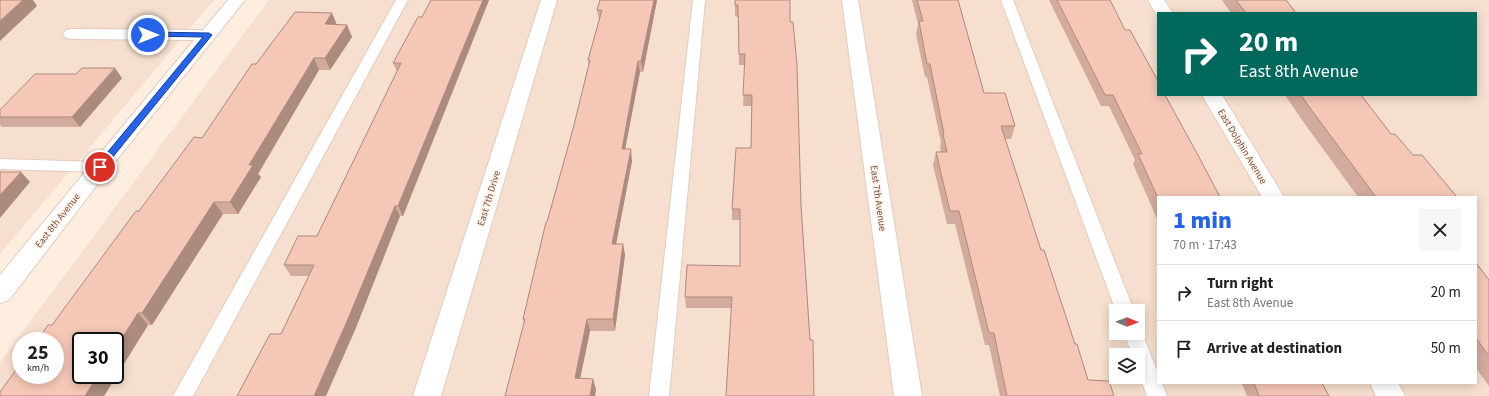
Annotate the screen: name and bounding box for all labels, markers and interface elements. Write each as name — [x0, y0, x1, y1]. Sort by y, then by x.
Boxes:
position arrow — [127, 14, 169, 56]
text: 20 m — [1239, 22, 1298, 62]
icon: right — [1173, 28, 1225, 80]
text: East 8th Avenue — [1239, 59, 1358, 84]
street label: East Dolphin Avenue — [1214, 106, 1270, 187]
pin — [83, 150, 117, 184]
icon: arrive — [89, 156, 111, 178]
street label: East 7th Avenue — [866, 164, 890, 232]
street label: East 7th Drive — [474, 169, 504, 228]
street label: East 8th Avenue — [32, 190, 84, 251]
text: 1 min — [1173, 203, 1232, 238]
button: close — [1419, 209, 1461, 251]
text: 70 m · 17:43 — [1173, 236, 1237, 254]
text: Turn right — [1207, 273, 1273, 294]
icon: right — [1173, 282, 1195, 304]
text: 20 m — [1431, 282, 1461, 303]
text: East 8th Avenue — [1207, 294, 1293, 312]
north arrow — [1109, 304, 1145, 340]
map controls — [1109, 304, 1145, 384]
speed limit sign: 30 — [72, 332, 124, 384]
icon: arrive — [1173, 338, 1195, 360]
text: Arrive at destination — [1207, 338, 1342, 359]
text: 50 m — [1431, 338, 1461, 359]
text: 25 — [27, 339, 49, 367]
button: layers — [1109, 348, 1145, 384]
text: km/h — [27, 361, 49, 375]

